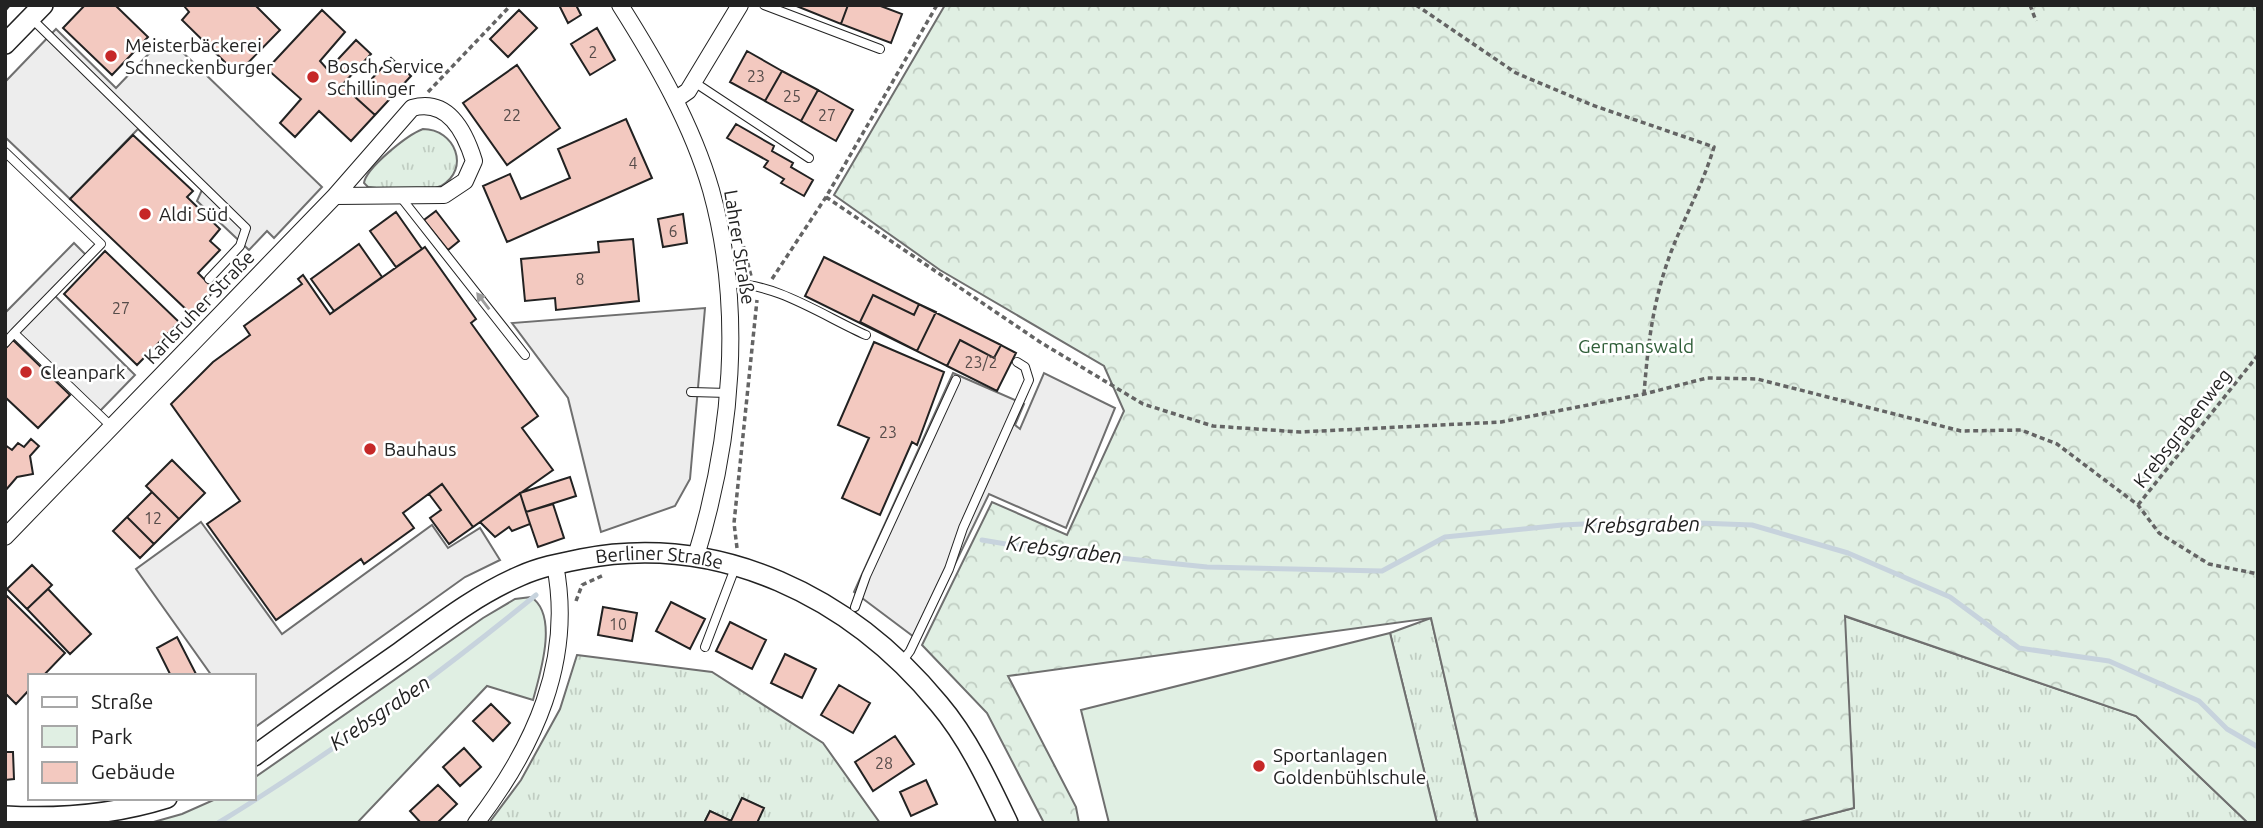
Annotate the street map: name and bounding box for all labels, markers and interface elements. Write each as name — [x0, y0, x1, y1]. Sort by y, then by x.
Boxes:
place label: Meisterbäckerei Schneckenburger — [125, 34, 273, 78]
house number: 2 — [588, 43, 598, 61]
marker: Meisterbäckerei Schneckenburger — [103, 48, 119, 64]
place label: Bosch Service Schillinger — [327, 55, 444, 99]
house number: 23 — [747, 67, 765, 85]
marker: Bosch Service Schillinger — [305, 69, 321, 85]
house number: 25 — [783, 87, 801, 105]
house number: 22 — [503, 106, 521, 124]
house number: 27 — [818, 106, 836, 124]
house number: 4 — [628, 154, 638, 172]
street label: Lahrer Straße — [720, 188, 760, 306]
place label: Aldi Süd — [159, 203, 228, 225]
marker: Aldi Süd — [137, 206, 153, 222]
house number: 6 — [668, 222, 678, 240]
street label: Karlsruher Straße — [139, 246, 259, 368]
house number: 8 — [575, 270, 585, 288]
one-way arrow — [476, 292, 491, 310]
house number: 27 — [112, 299, 130, 317]
park label: Germanswald — [1578, 335, 1694, 357]
house number: 23/2 — [965, 353, 997, 371]
place label: Cleanpark — [40, 361, 126, 383]
marker: Cleanpark — [18, 364, 34, 380]
street label: Krebsgrabenweg — [2129, 364, 2235, 492]
house number: 23 — [879, 423, 897, 441]
place label: Bauhaus — [384, 438, 456, 460]
marker: Bauhaus — [362, 441, 378, 457]
house number: 12 — [144, 509, 162, 527]
water label: Krebsgraben — [1584, 511, 1700, 537]
water label: Krebsgraben — [1005, 530, 1123, 568]
street label: Berliner Straße — [594, 542, 726, 573]
house number: 10 — [609, 615, 627, 633]
water label: Krebsgraben — [325, 670, 434, 755]
legend — [28, 674, 256, 800]
text: Straße — [91, 689, 153, 713]
text: Park — [91, 724, 133, 748]
place label: Sportanlagen Goldenbühlschule — [1273, 744, 1426, 788]
house number: 28 — [875, 754, 893, 772]
marker: Sportanlagen Goldenbühlschule — [1251, 758, 1267, 774]
text: Gebäude — [91, 759, 175, 783]

